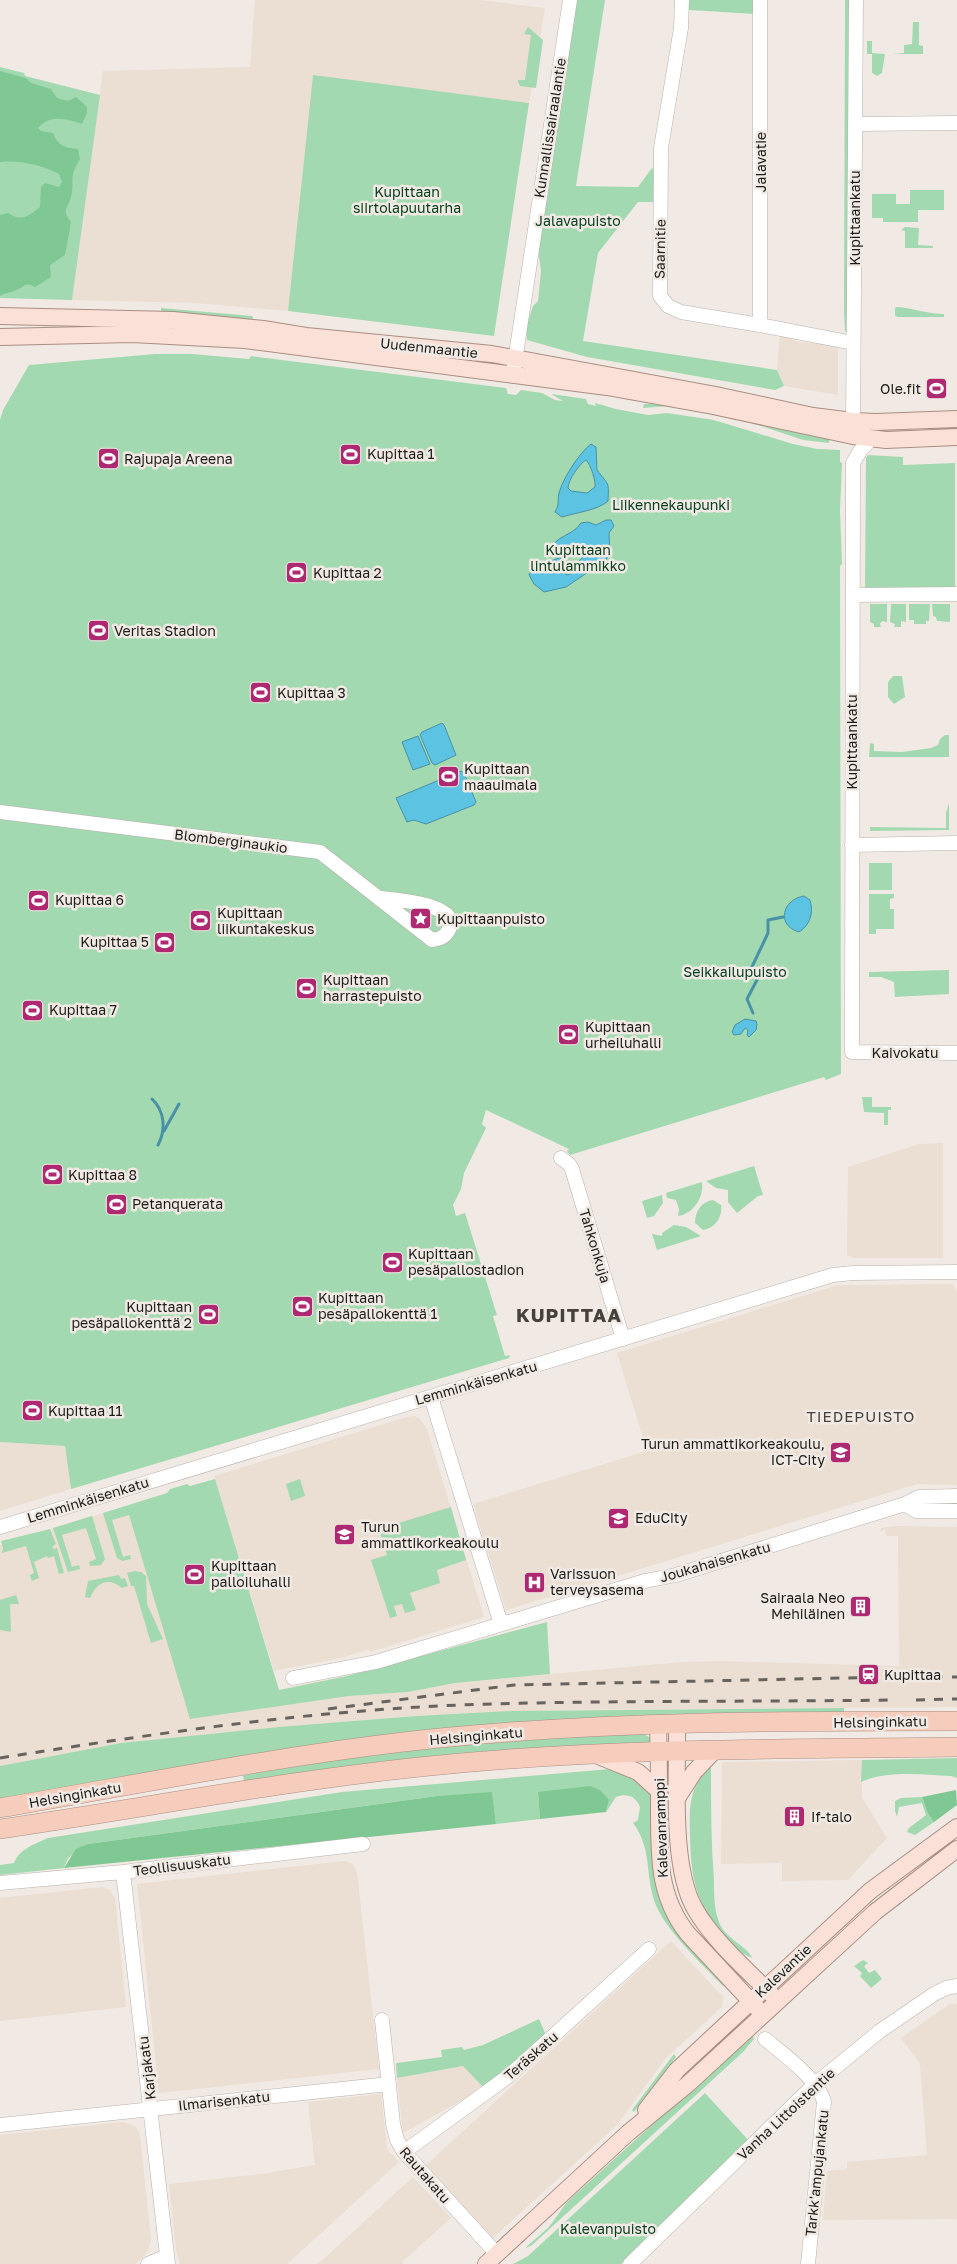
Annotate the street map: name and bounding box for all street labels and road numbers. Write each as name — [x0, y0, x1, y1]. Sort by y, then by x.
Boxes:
street label: Kunnallissairaalantie — [530, 57, 569, 199]
street label: Jalavatie — [752, 132, 769, 192]
street label: Kupittaankatu — [846, 170, 863, 266]
street label: Saarnitie — [650, 219, 669, 279]
street label: Uudenmaantie — [379, 334, 479, 361]
street label: Kupittaankatu — [843, 694, 860, 790]
street label: Blomberginaukio — [173, 825, 289, 856]
street label: Kaivokatu — [872, 1044, 938, 1061]
street label: Tahkonkuja — [576, 1207, 615, 1285]
street label: Lemminkäisenkatu — [413, 1357, 539, 1408]
street label: Lemminkäisenkatu — [25, 1473, 151, 1526]
street label: Joukahaisenkatu — [658, 1538, 772, 1585]
street label: Helsinginkatu — [833, 1712, 927, 1731]
street label: Helsinginkatu — [429, 1723, 523, 1748]
street label: Helsinginkatu — [27, 1778, 122, 1811]
street label: Kalevanramppi — [650, 1778, 671, 1878]
street label: Teollisuuskatu — [132, 1850, 232, 1879]
street label: Kalevantie — [751, 1940, 814, 2001]
street label: Teräskatu — [500, 2028, 561, 2084]
street label: Karjakatu — [134, 2035, 159, 2101]
street label: Vanha Littoistentie — [733, 2064, 838, 2163]
street label: Ilmarisenkatu — [177, 2087, 271, 2114]
street label: Tarkk'ampujankatu — [801, 2109, 832, 2237]
street label: Rautakatu — [396, 2143, 454, 2206]

